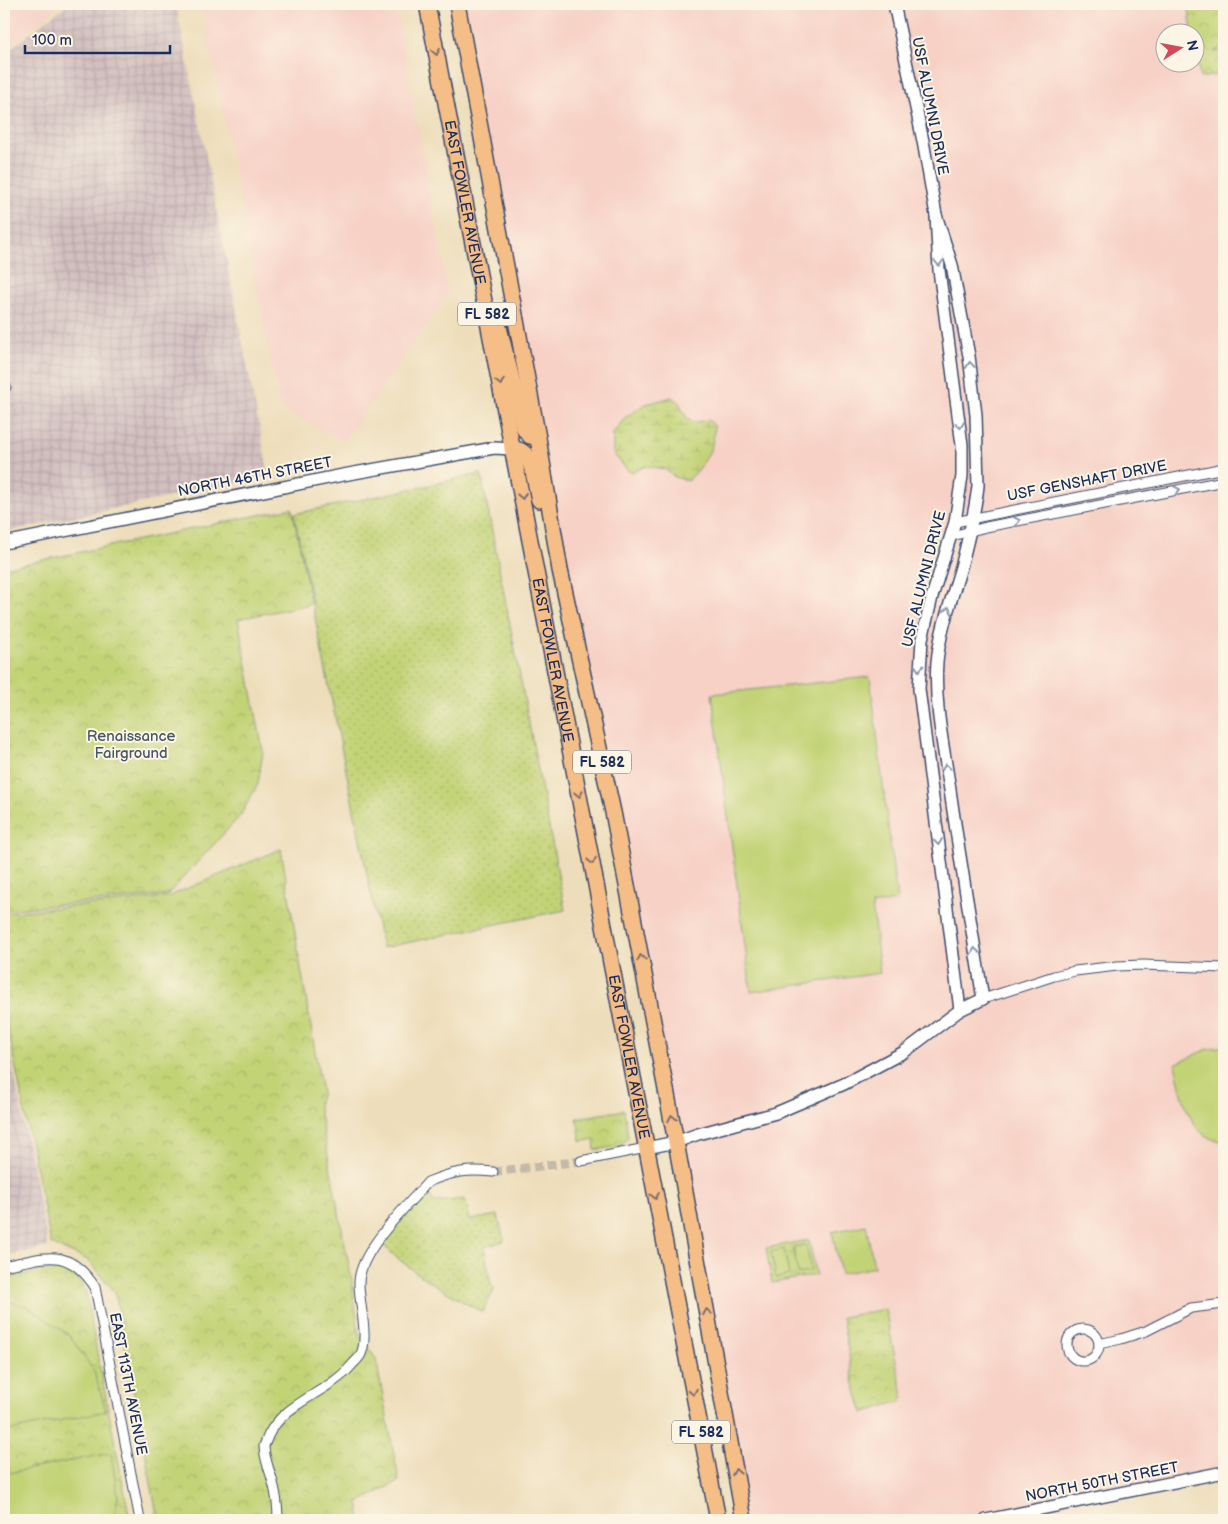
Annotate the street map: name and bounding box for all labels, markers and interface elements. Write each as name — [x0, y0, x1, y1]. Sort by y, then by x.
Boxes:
scale bar — [25, 22, 170, 54]
north arrow — [1156, 22, 1206, 72]
text: 100 m — [32, 31, 72, 50]
street label: USF ALUMNI DRIVE — [907, 35, 953, 177]
text: N — [1183, 39, 1202, 52]
one-way arrow — [431, 47, 441, 56]
street label: EAST FOWLER AVENUE — [440, 119, 490, 286]
one-way arrow — [933, 260, 944, 268]
road number: FL 582 — [458, 302, 516, 326]
one-way arrow — [965, 361, 976, 369]
one-way arrow — [494, 378, 504, 387]
one-way arrow — [954, 421, 965, 429]
street label: NORTH 46TH STREET — [176, 453, 334, 501]
street label: USF GENSHAFT DRIVE — [1006, 456, 1168, 506]
one-way arrow — [1172, 485, 1181, 496]
one-way arrow — [516, 492, 526, 501]
street label: USF ALUMNI DRIVE — [898, 509, 950, 649]
one-way arrow — [1013, 516, 1022, 527]
street label: EAST FOWLER AVENUE — [528, 576, 578, 744]
one-way arrow — [942, 605, 953, 614]
one-way arrow — [914, 664, 925, 672]
park label: Renaissance Fairground — [87, 727, 175, 763]
road number: FL 582 — [573, 750, 631, 774]
one-way arrow — [942, 763, 952, 772]
one-way arrow — [574, 789, 584, 798]
one-way arrow — [933, 838, 943, 846]
one-way arrow — [587, 857, 597, 866]
one-way arrow — [970, 947, 981, 955]
one-way arrow — [636, 954, 647, 963]
street label: EAST FOWLER AVENUE — [604, 973, 654, 1141]
one-way arrow — [667, 1114, 677, 1122]
one-way arrow — [650, 1192, 660, 1200]
one-way arrow — [702, 1308, 712, 1317]
street label: EAST 113TH AVENUE — [105, 1311, 151, 1457]
one-way arrow — [687, 1388, 698, 1396]
road number: FL 582 — [672, 1420, 730, 1444]
street label: NORTH 50TH STREET — [1024, 1458, 1180, 1506]
one-way arrow — [731, 1468, 741, 1477]

